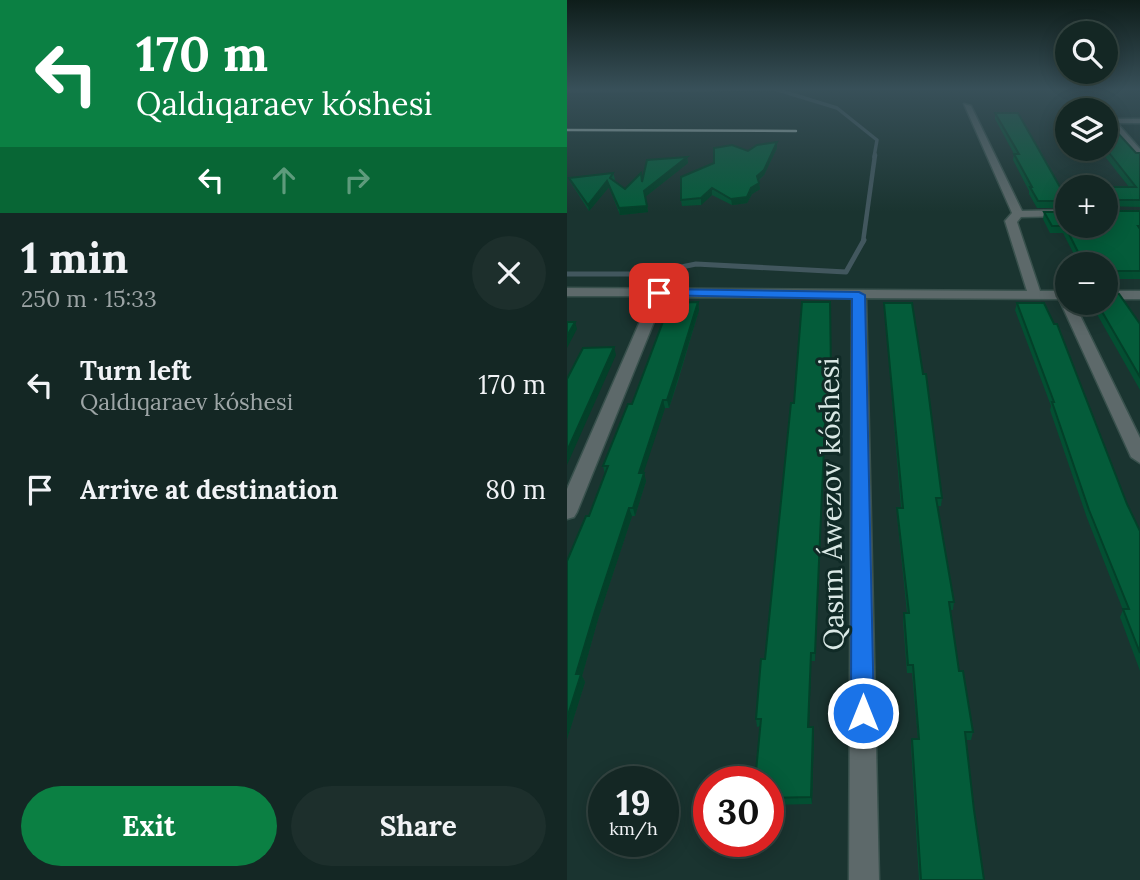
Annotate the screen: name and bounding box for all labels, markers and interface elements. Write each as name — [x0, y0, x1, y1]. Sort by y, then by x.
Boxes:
map controls — [1055, 21, 1118, 315]
button: search — [1055, 21, 1118, 84]
text: 170 m — [136, 22, 268, 84]
icon: left — [21, 28, 112, 119]
text: Qaldıqaraev kóshesi — [136, 83, 432, 124]
button: layers — [1055, 98, 1118, 161]
icon: left — [192, 161, 230, 199]
icon: ahead — [265, 161, 303, 199]
icon: right — [338, 161, 376, 199]
button: + — [1055, 175, 1118, 238]
text: 1 min — [21, 231, 128, 285]
button: close — [472, 236, 546, 310]
button: − — [1055, 252, 1118, 315]
pin — [629, 263, 689, 323]
icon: arrive — [640, 274, 678, 312]
text: 250 m · 15:33 — [21, 284, 157, 313]
text: Turn left — [80, 354, 191, 387]
street label: Qasım Áwezov kóshesi — [810, 357, 852, 651]
icon: left — [21, 366, 59, 404]
text: 170 m — [478, 368, 546, 401]
text: Qaldıqaraev kóshesi — [80, 387, 293, 416]
icon: arrive — [21, 471, 59, 509]
text: Arrive at destination — [80, 473, 338, 506]
text: 80 m — [485, 473, 546, 506]
position arrow — [826, 676, 900, 750]
speed limit sign: 30 — [693, 766, 784, 857]
text: 19 — [616, 780, 651, 825]
button: Exit — [21, 786, 277, 866]
button: Share — [291, 786, 546, 866]
text: km/h — [609, 817, 658, 840]

